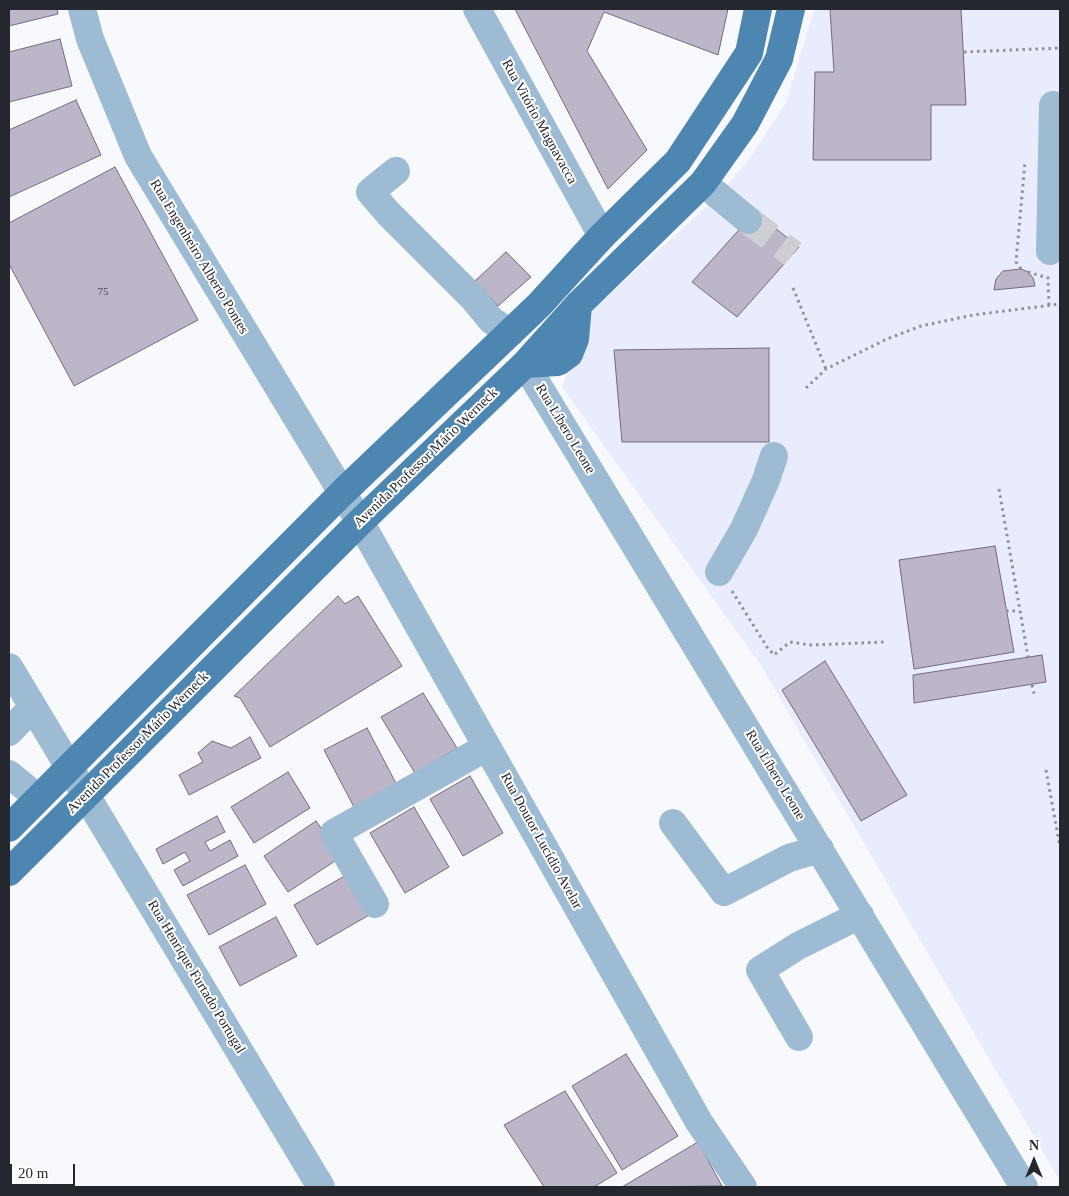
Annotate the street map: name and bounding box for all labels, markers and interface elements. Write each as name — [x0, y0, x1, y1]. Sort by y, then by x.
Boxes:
street label: Rua Vitório Magnavacca — [498, 57, 580, 187]
street label: Rua Engenheiro Alberto Pontes — [146, 177, 252, 337]
house number: 75 — [98, 285, 109, 299]
street label: Rua Líbero Leone — [532, 381, 598, 477]
street label: Avenida Professor Mário Werneck — [351, 385, 501, 531]
street label: Avenida Professor Mário Werneck — [64, 669, 212, 817]
street label: Rua Líbero Leone — [742, 727, 808, 823]
street label: Rua Doutor Lucídio Avelar — [496, 770, 586, 912]
street label: Rua Henrique Furtado Portugal — [143, 897, 249, 1057]
north arrow — [1009, 1136, 1059, 1186]
text: N — [1029, 1138, 1039, 1153]
scale bar — [12, 1154, 78, 1186]
text: 20 m — [18, 1165, 48, 1181]

